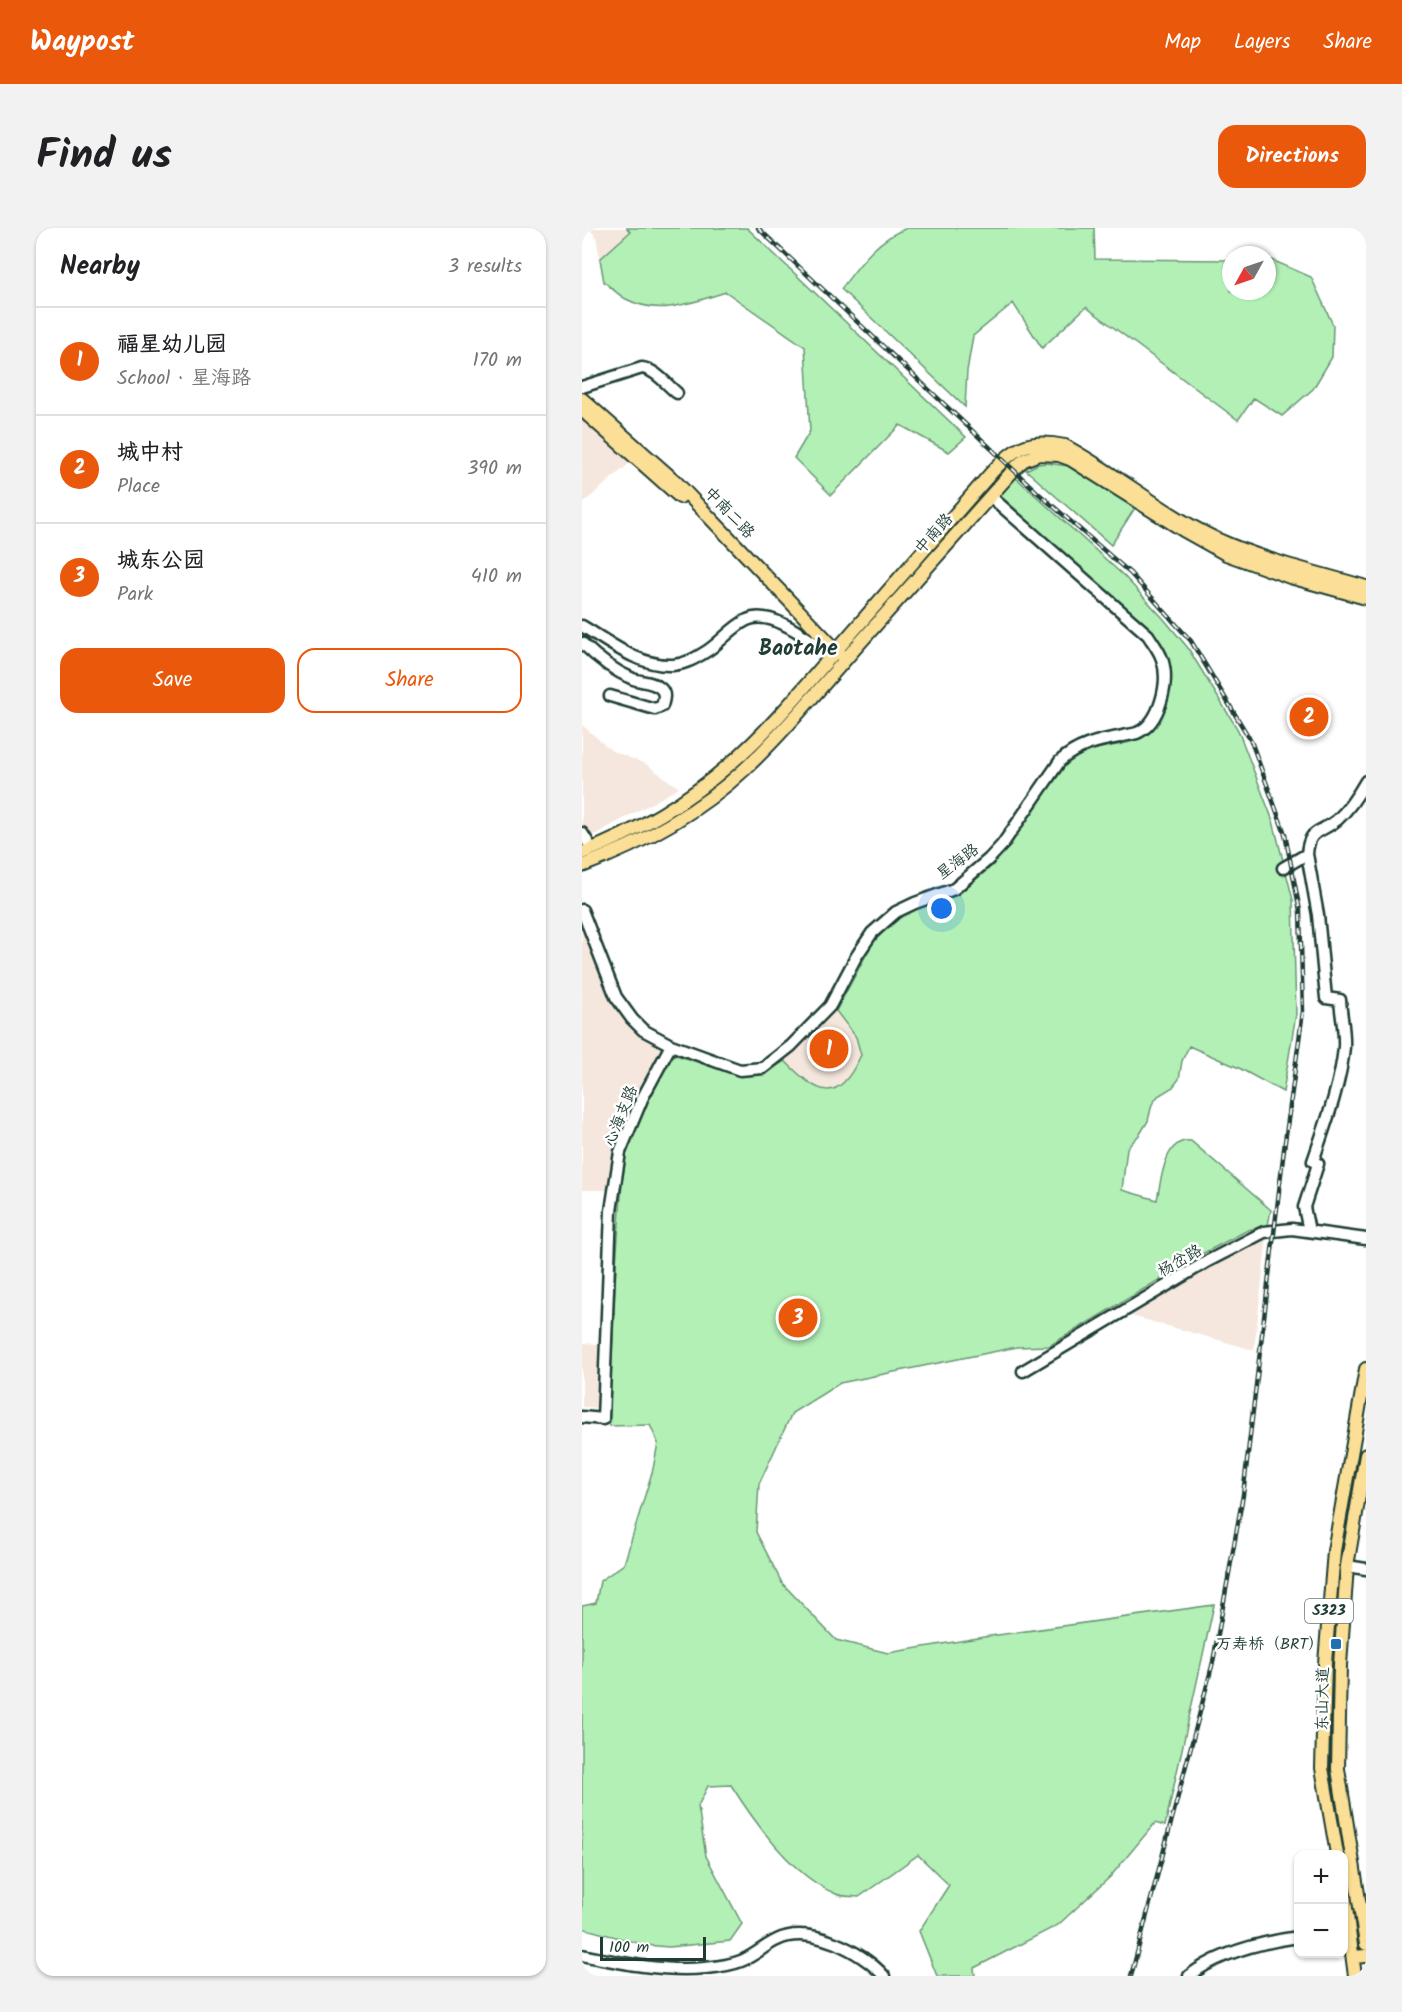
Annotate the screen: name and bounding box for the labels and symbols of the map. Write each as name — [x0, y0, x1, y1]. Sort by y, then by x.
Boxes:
north arrow — [1222, 246, 1276, 300]
street label: 中南二路 — [698, 481, 760, 545]
street label: 中南路 — [909, 508, 959, 560]
district label: Baotahe — [758, 632, 838, 667]
pin: 2 — [1290, 694, 1328, 740]
street label: 星海路 — [931, 838, 985, 886]
your location — [927, 894, 956, 923]
pin: 1 — [810, 1026, 848, 1072]
street label: 心海支路 — [597, 1082, 645, 1150]
street label: 杨岔路 — [1153, 1238, 1207, 1284]
pin: 3 — [778, 1296, 818, 1340]
road number: S323 — [1305, 1599, 1353, 1623]
place label: 万寿桥（BRT） — [1216, 1632, 1324, 1657]
marker: 万寿桥（BRT） — [1329, 1637, 1343, 1651]
street label: 东山大道 — [1310, 1667, 1336, 1731]
scale bar — [600, 1934, 706, 1962]

